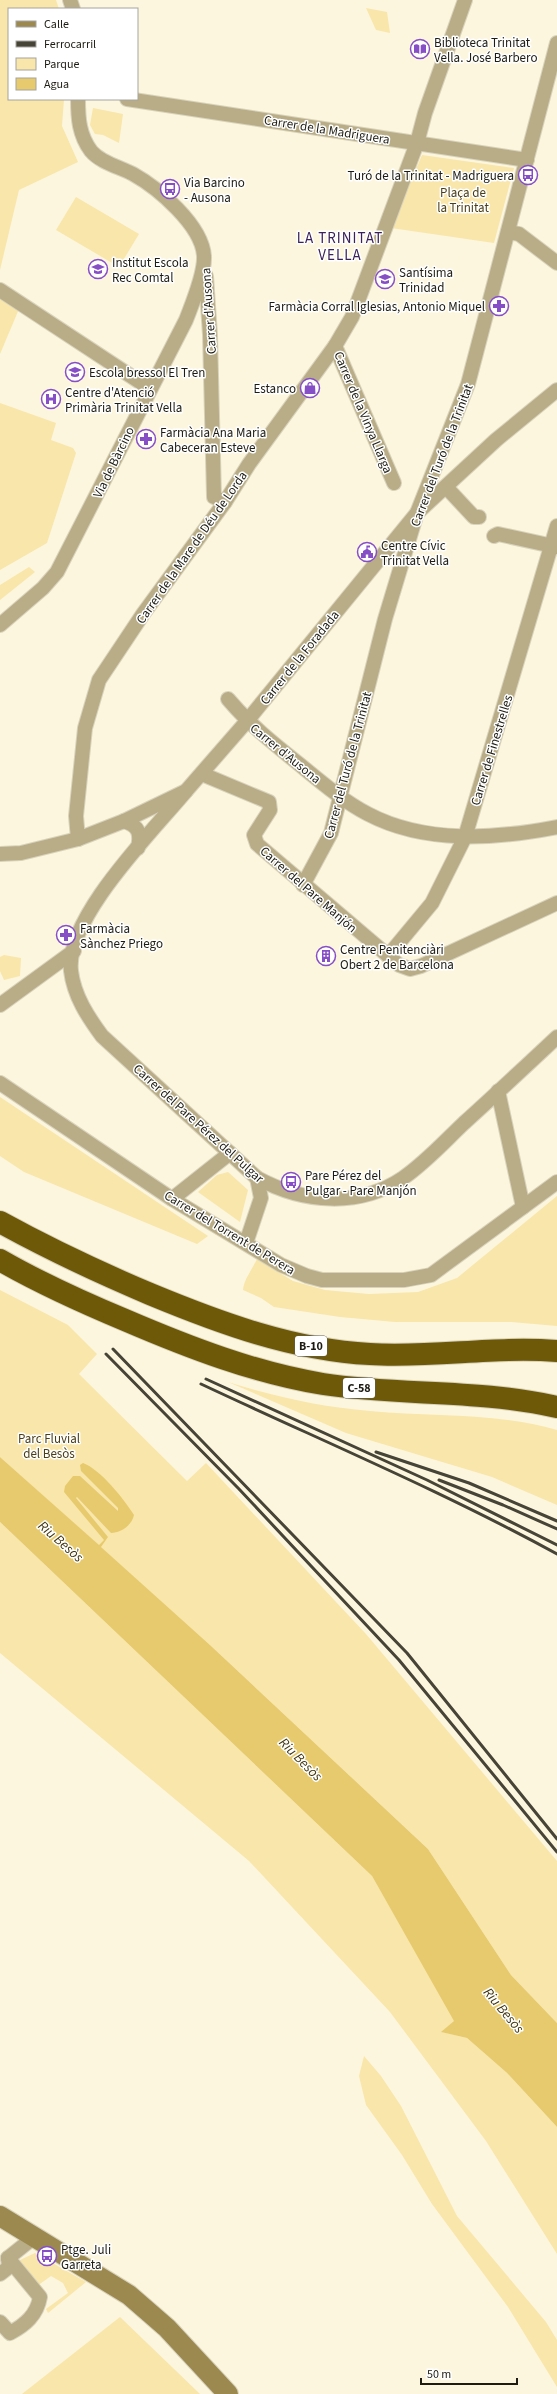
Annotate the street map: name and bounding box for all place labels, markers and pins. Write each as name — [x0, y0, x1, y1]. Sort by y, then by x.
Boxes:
place label: Biblioteca Trinitat Vella. José Barbero — [434, 34, 537, 67]
library icon: Biblioteca Trinitat Vella. José Barbero — [409, 38, 431, 60]
bus stop icon: Turó de la Trinitat - Madriguera — [517, 164, 539, 186]
place label: Turó de la Trinitat - Madriguera — [348, 167, 514, 185]
place label: Via Barcino - Ausona — [184, 174, 245, 207]
bus stop icon: Via Barcino - Ausona — [159, 178, 181, 200]
place label: Institut Escola Rec Comtal — [112, 254, 189, 287]
school or university icon: Institut Escola Rec Comtal — [87, 258, 109, 280]
place label: Santísima Trinidad — [399, 264, 453, 297]
school or university icon: Santísima Trinidad — [374, 268, 396, 290]
pharmacy icon: Farmàcia Corral Iglesias, Antonio Miquel — [488, 295, 510, 317]
place label: Farmàcia Corral Iglesias, Antonio Miquel — [268, 298, 485, 316]
school or university icon: Escola bressol El Tren — [64, 361, 86, 383]
place label: Escola bressol El Tren — [89, 364, 205, 382]
shop icon: Estanco — [299, 377, 321, 399]
place label: Estanco — [253, 380, 296, 398]
place label: Centre d'Atenció Primària Trinitat Vella — [65, 384, 182, 417]
hospital icon: Centre d'Atenció Primària Trinitat Vella — [40, 388, 62, 410]
place label: Farmàcia Ana Maria Cabeceran Esteve — [160, 424, 266, 457]
pharmacy icon: Farmàcia Ana Maria Cabeceran Esteve — [135, 428, 157, 450]
place label: Centre Cívic Trinitat Vella — [381, 537, 449, 570]
public building icon: Centre Cívic Trinitat Vella — [356, 541, 378, 563]
place label: Farmàcia Sànchez Priego — [80, 920, 163, 953]
pharmacy icon: Farmàcia Sànchez Priego — [55, 924, 77, 946]
place label: Centre Penitenciàri Obert 2 de Barcelona — [340, 941, 454, 974]
building icon: Centre Penitenciàri Obert 2 de Barcelona — [315, 945, 337, 967]
place label: Pare Pérez del Pulgar - Pare Manjón — [305, 1167, 417, 1200]
bus stop icon: Pare Pérez del Pulgar - Pare Manjón — [280, 1171, 302, 1193]
place label: Ptge. Juli Garreta — [61, 2241, 111, 2274]
bus stop icon: Ptge. Juli Garreta — [36, 2245, 58, 2267]

